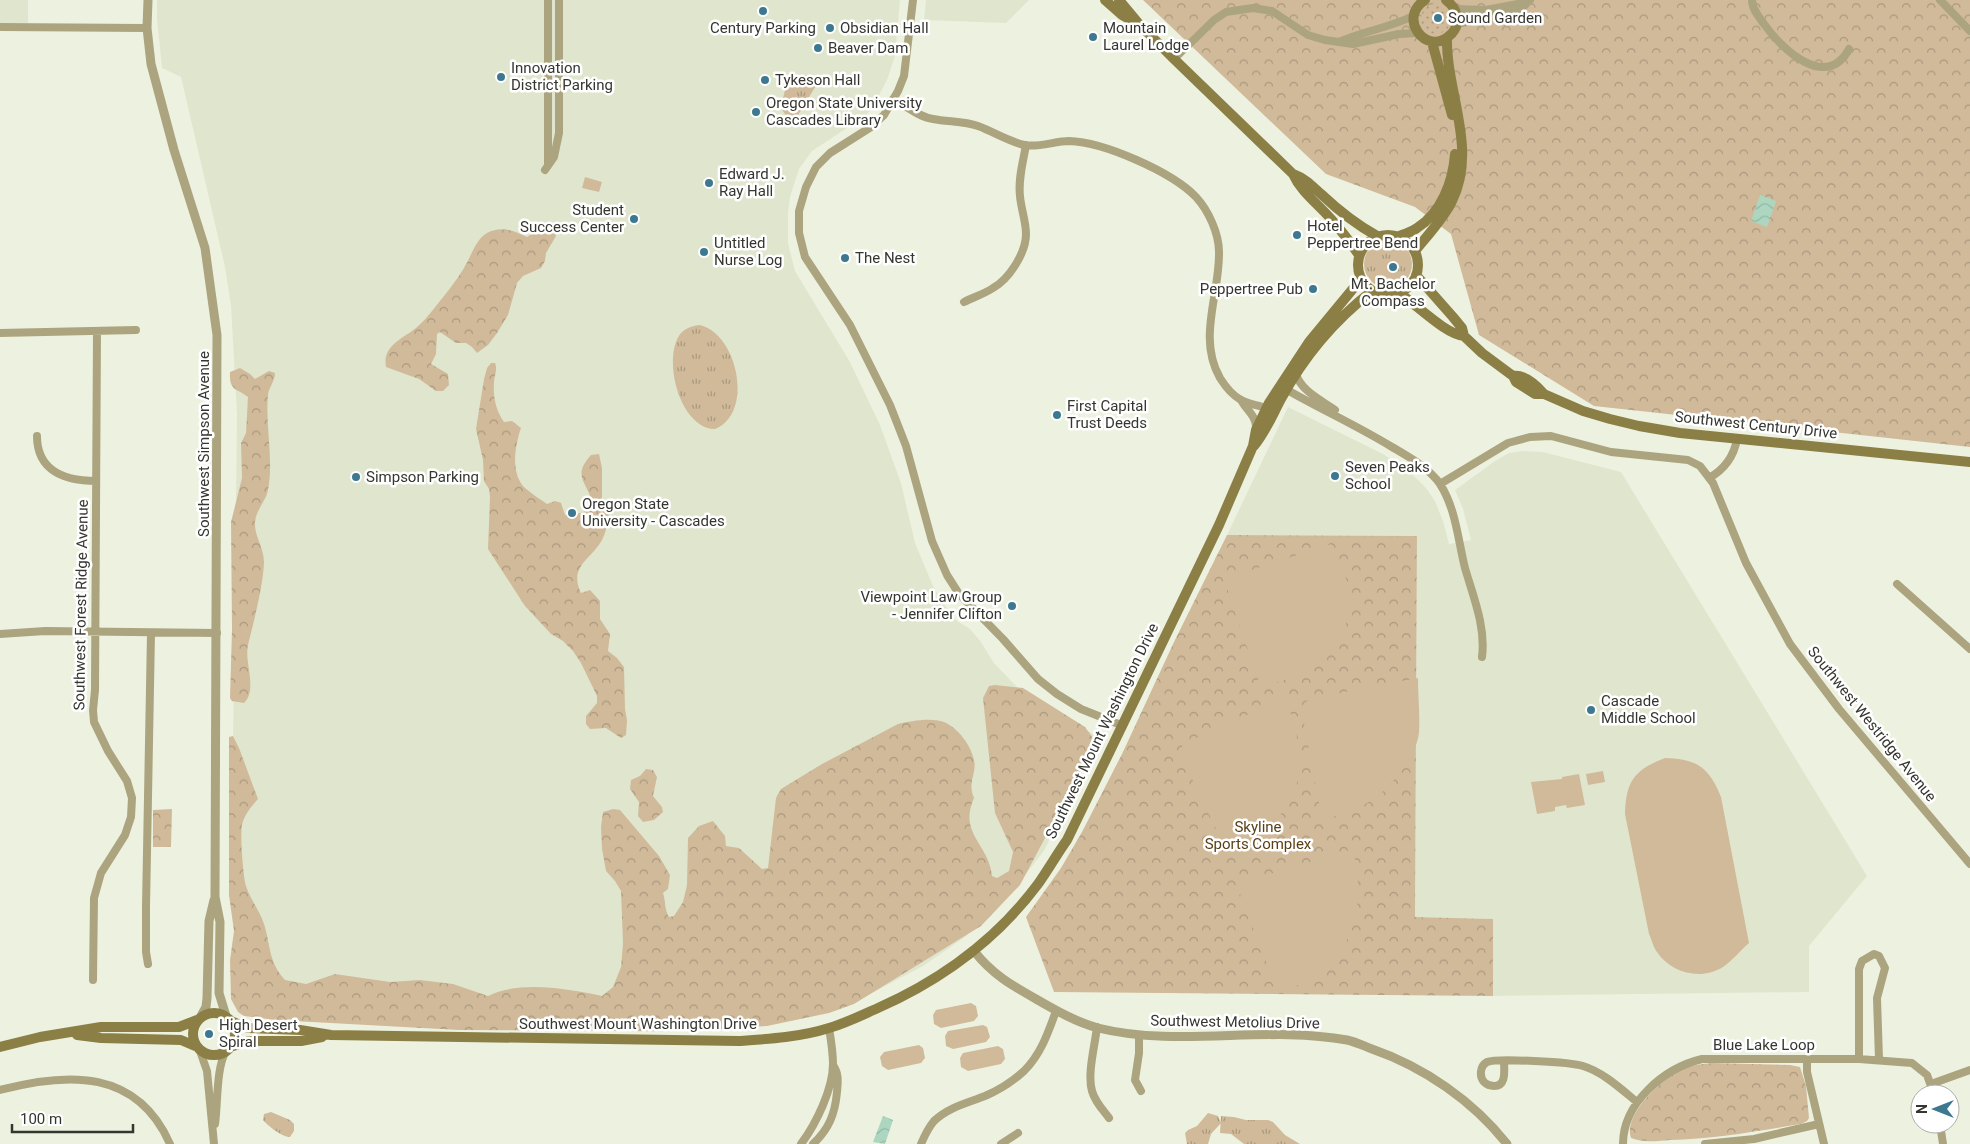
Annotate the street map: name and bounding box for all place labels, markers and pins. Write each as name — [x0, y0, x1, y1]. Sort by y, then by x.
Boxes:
marker: Century Parking — [757, 5, 769, 17]
place label: Sound Garden — [1448, 9, 1542, 27]
marker: Sound Garden — [1432, 12, 1444, 24]
place label: Century Parking — [710, 19, 816, 37]
place label: Obsidian Hall — [840, 19, 929, 37]
place label: Mountain Laurel Lodge — [1103, 19, 1189, 54]
marker: Obsidian Hall — [824, 22, 836, 34]
marker: Mountain Laurel Lodge — [1087, 31, 1099, 43]
place label: Beaver Dam — [828, 39, 908, 57]
marker: Beaver Dam — [812, 42, 824, 54]
place label: Innovation District Parking — [511, 59, 613, 94]
marker: Innovation District Parking — [495, 71, 507, 83]
place label: Tykeson Hall — [775, 71, 860, 89]
marker: Tykeson Hall — [759, 74, 771, 86]
place label: Oregon State University Cascades Library — [766, 94, 922, 129]
marker: Oregon State University Cascades Library — [750, 106, 762, 118]
place label: Edward J. Ray Hall — [719, 165, 785, 200]
marker: Edward J. Ray Hall — [703, 177, 715, 189]
place label: Student Success Center — [520, 201, 624, 236]
marker: Student Success Center — [628, 213, 640, 225]
place label: Hotel Peppertree Bend — [1307, 217, 1418, 252]
marker: Hotel Peppertree Bend — [1291, 229, 1303, 241]
place label: Untitled Nurse Log — [714, 234, 783, 269]
marker: Untitled Nurse Log — [698, 246, 710, 258]
place label: The Nest — [855, 249, 915, 267]
marker: The Nest — [839, 252, 851, 264]
marker: Mt. Bachelor Compass — [1387, 261, 1399, 273]
place label: Mt. Bachelor Compass — [1351, 275, 1435, 310]
place label: Peppertree Pub — [1200, 280, 1303, 298]
marker: Peppertree Pub — [1307, 283, 1319, 295]
place label: First Capital Trust Deeds — [1067, 397, 1147, 432]
marker: First Capital Trust Deeds — [1051, 409, 1063, 421]
place label: Seven Peaks School — [1345, 458, 1430, 493]
place label: Simpson Parking — [366, 468, 479, 486]
marker: Seven Peaks School — [1329, 470, 1341, 482]
marker: Simpson Parking — [350, 471, 362, 483]
place label: Oregon State University - Cascades — [582, 495, 725, 530]
marker: Oregon State University - Cascades — [566, 507, 578, 519]
place label: Viewpoint Law Group - Jennifer Clifton — [860, 588, 1002, 623]
marker: Viewpoint Law Group - Jennifer Clifton — [1006, 600, 1018, 612]
place label: Cascade Middle School — [1601, 692, 1696, 727]
marker: Cascade Middle School — [1585, 704, 1597, 716]
place label: High Desert Spiral — [219, 1016, 298, 1051]
marker: High Desert Spiral — [203, 1028, 215, 1040]

